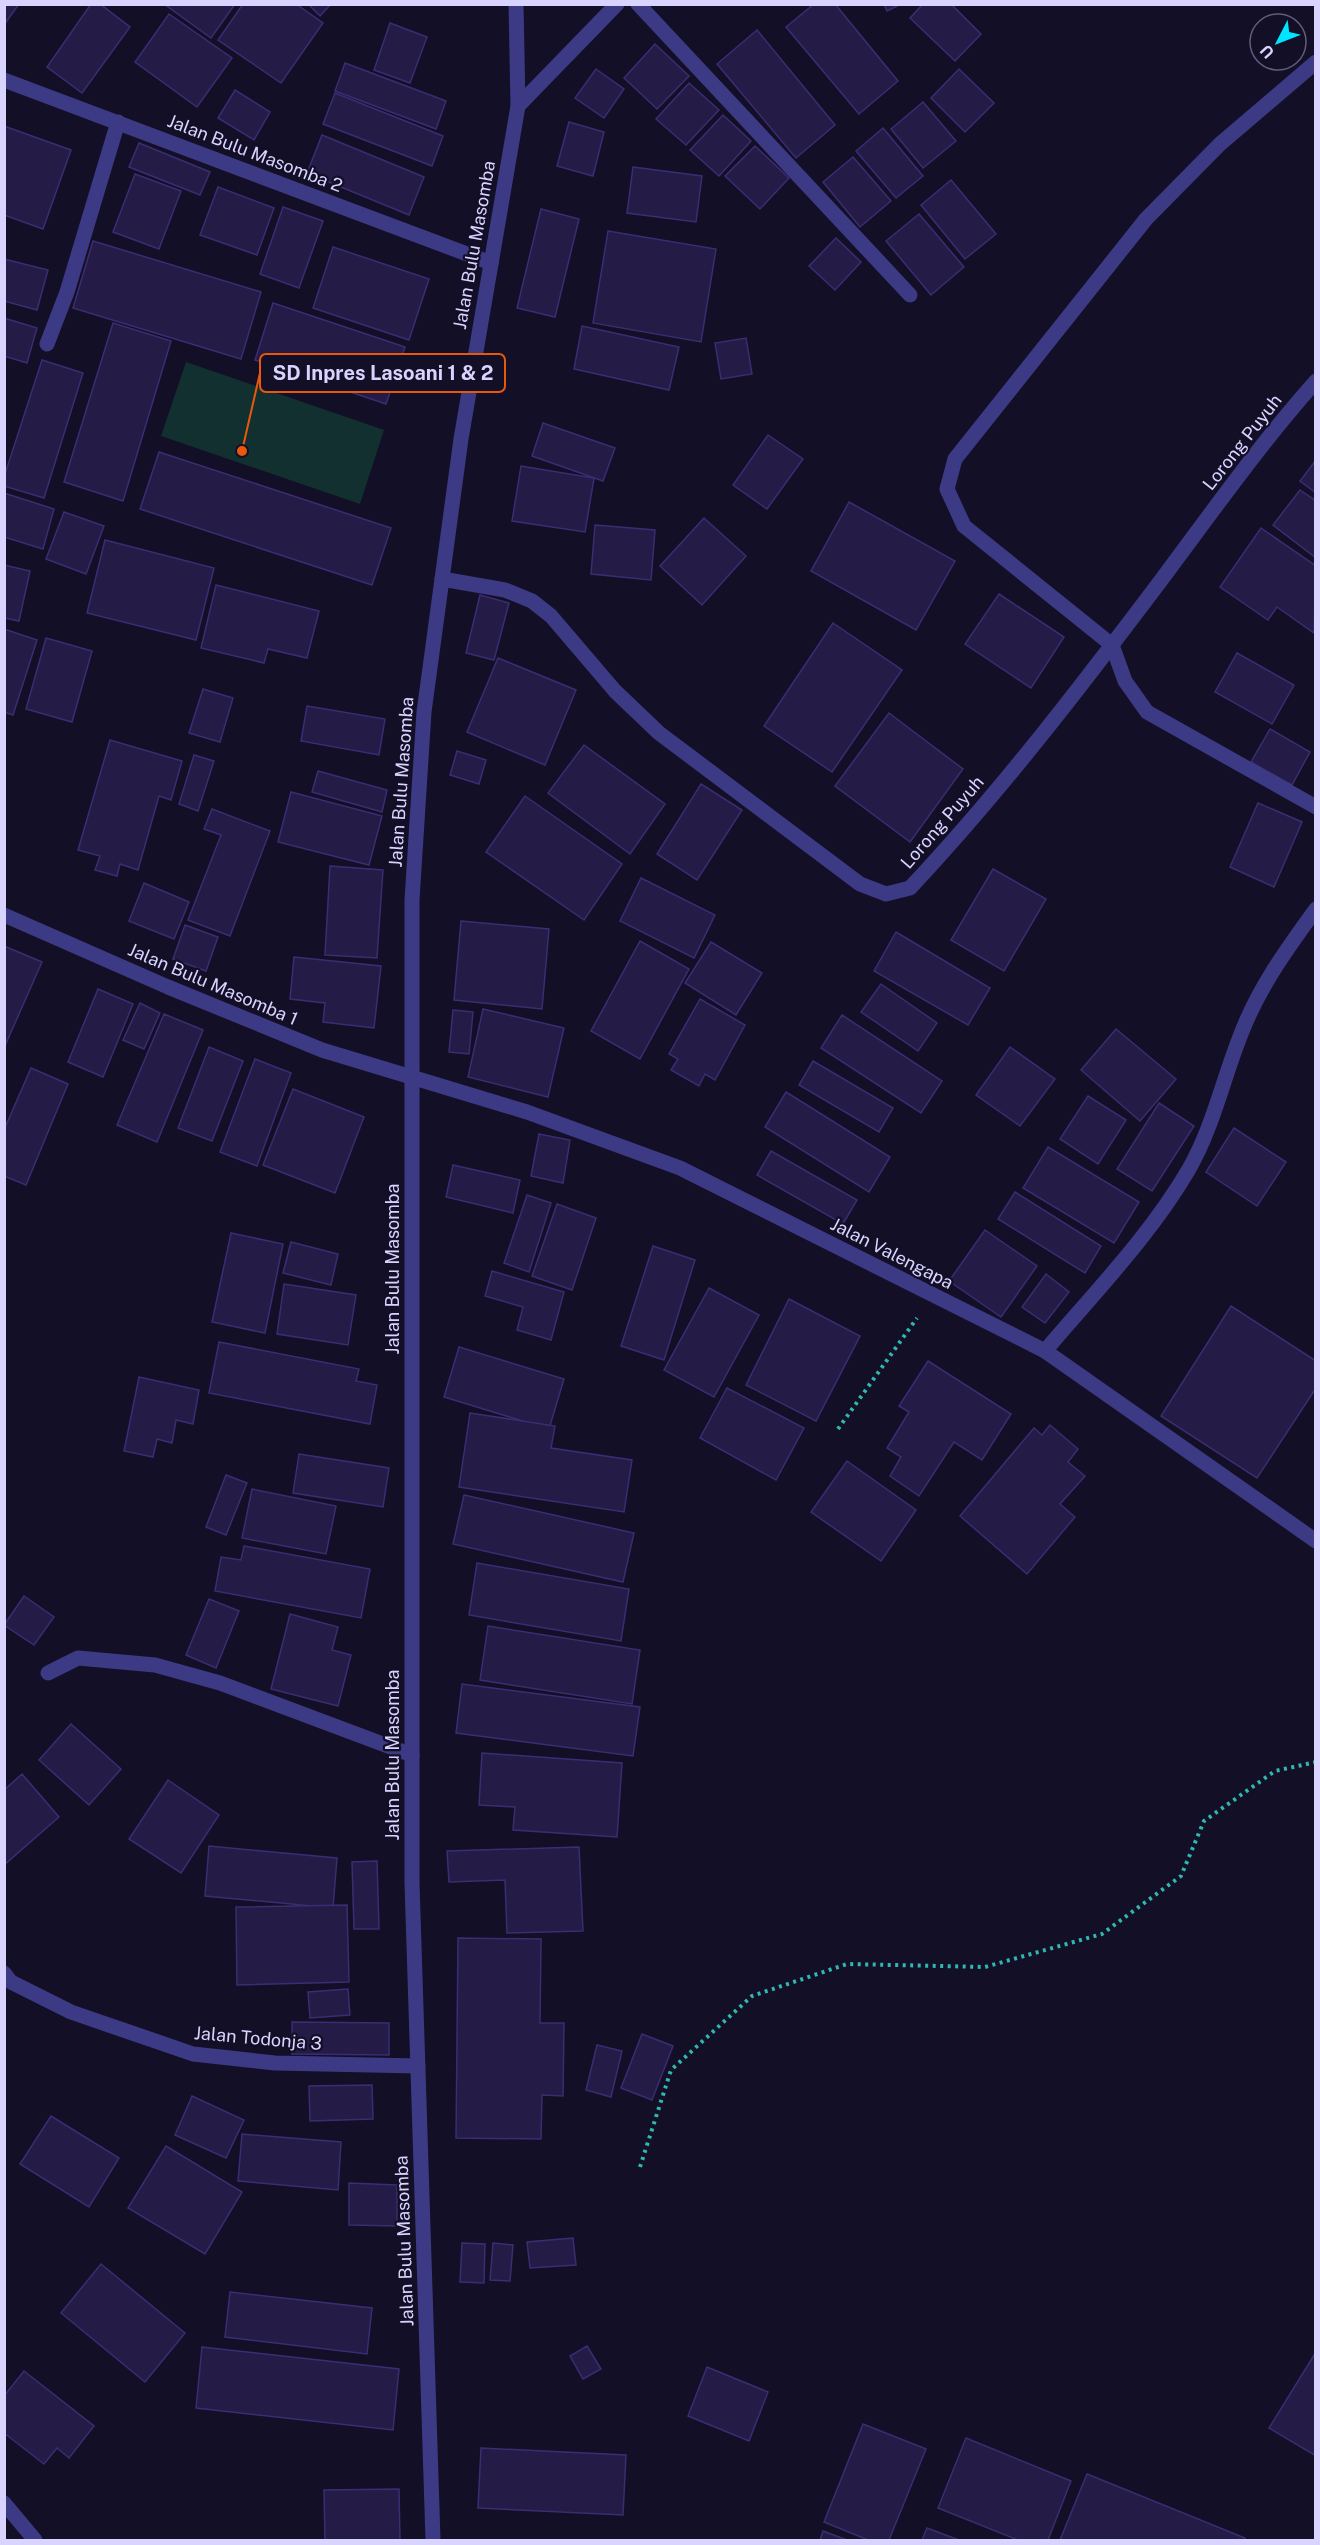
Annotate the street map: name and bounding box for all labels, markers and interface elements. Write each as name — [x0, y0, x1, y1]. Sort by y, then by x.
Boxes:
north arrow — [1248, 12, 1308, 72]
text: U — [1256, 41, 1278, 62]
street label: Jalan Bulu Masomba 2 — [164, 110, 346, 196]
street label: Jalan Bulu Masomba — [449, 159, 499, 331]
callout: SD Inpres Lasoani 1 & 2 — [260, 354, 505, 392]
text: SD Inpres Lasoani 1 & 2 — [272, 361, 494, 385]
street label: Lorong Puyuh — [1198, 390, 1286, 494]
street label: Jalan Bulu Masomba — [385, 696, 417, 868]
street label: Lorong Puyuh — [896, 771, 988, 873]
street label: Jalan Bulu Masomba 1 — [125, 939, 301, 1029]
street label: Jalan Bulu Masomba — [382, 1184, 403, 1354]
street label: Jalan Valengapa — [827, 1213, 957, 1293]
street label: Jalan Bulu Masomba — [382, 1670, 403, 1840]
street label: Jalan Todonja 3 — [193, 2022, 323, 2054]
street label: Jalan Bulu Masomba — [391, 2155, 417, 2327]

